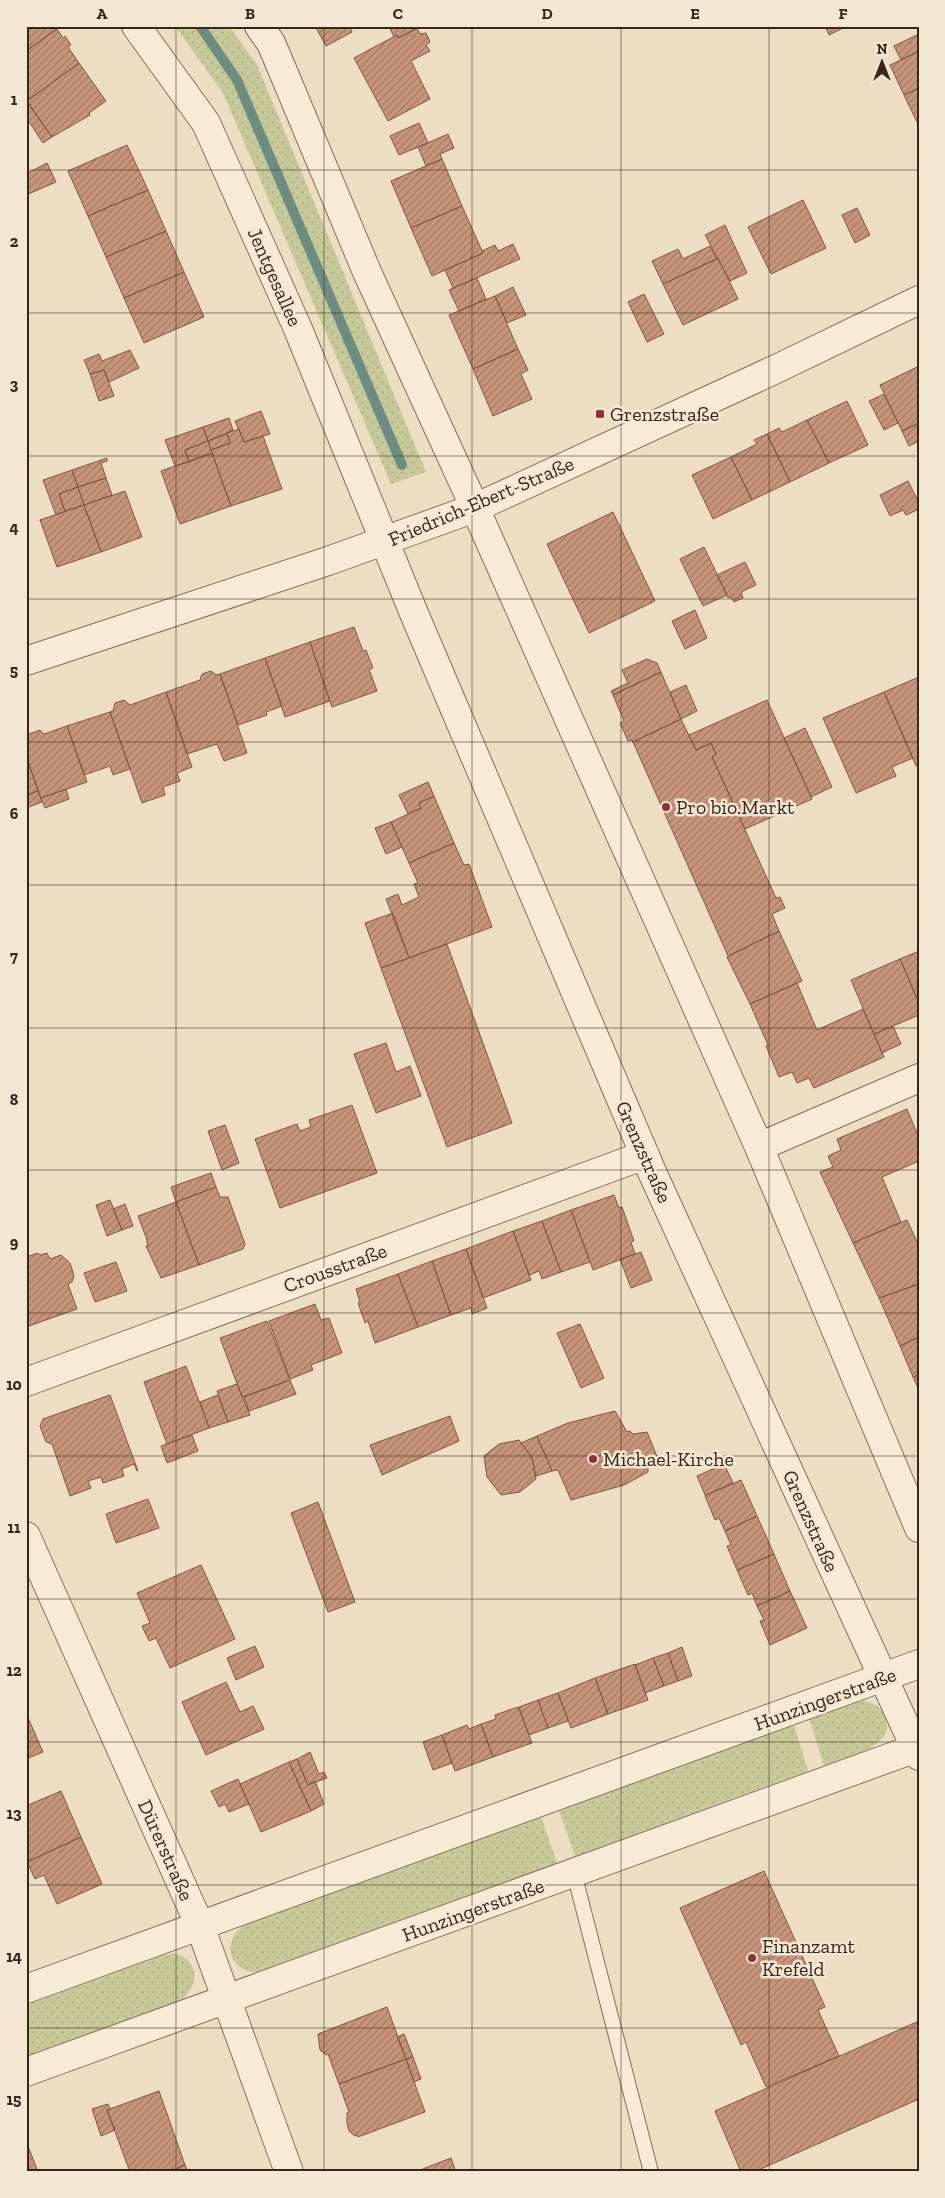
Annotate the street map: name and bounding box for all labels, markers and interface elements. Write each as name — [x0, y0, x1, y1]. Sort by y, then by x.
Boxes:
text: A — [97, 4, 108, 23]
text: B — [245, 4, 255, 23]
text: C — [393, 4, 403, 23]
text: D — [541, 4, 553, 23]
text: E — [690, 4, 700, 23]
text: F — [838, 4, 848, 23]
north arrow — [858, 38, 908, 88]
text: N — [877, 41, 888, 58]
text: 1 — [11, 90, 18, 109]
street label: Jentgesallee — [243, 224, 307, 330]
text: 2 — [10, 232, 19, 251]
text: 3 — [10, 375, 19, 394]
place label: Grenzstraße — [610, 402, 719, 426]
marker: Grenzstraße — [594, 408, 606, 420]
street label: Friedrich-Ebert-Straße — [385, 451, 577, 551]
text: 4 — [9, 518, 19, 537]
text: 5 — [10, 661, 18, 680]
place label: Pro bio.Markt — [676, 795, 795, 819]
marker: Pro bio.Markt — [660, 801, 672, 813]
text: 6 — [10, 804, 19, 823]
text: 7 — [10, 947, 18, 966]
text: 8 — [10, 1090, 19, 1109]
street label: Grenzstraße — [611, 1097, 677, 1207]
text: 9 — [10, 1233, 19, 1252]
street label: Crousstraße — [280, 1238, 390, 1298]
text: 10 — [6, 1375, 22, 1394]
place label: Michael-Kirche — [603, 1447, 734, 1471]
marker: Michael-Kirche — [587, 1453, 599, 1465]
street label: Grenzstraße — [778, 1466, 844, 1576]
text: 11 — [8, 1518, 21, 1537]
text: 12 — [6, 1661, 22, 1680]
street label: Hunzingerstraße — [751, 1662, 899, 1736]
street label: Dürerstraße — [133, 1796, 199, 1904]
text: 13 — [7, 1804, 22, 1823]
street label: Hunzingerstraße — [399, 1873, 547, 1947]
place label: Finanzamt Krefeld — [762, 1934, 856, 1981]
text: 14 — [6, 1947, 22, 1966]
marker: Finanzamt Krefeld — [746, 1952, 758, 1964]
text: 15 — [7, 2090, 21, 2109]

